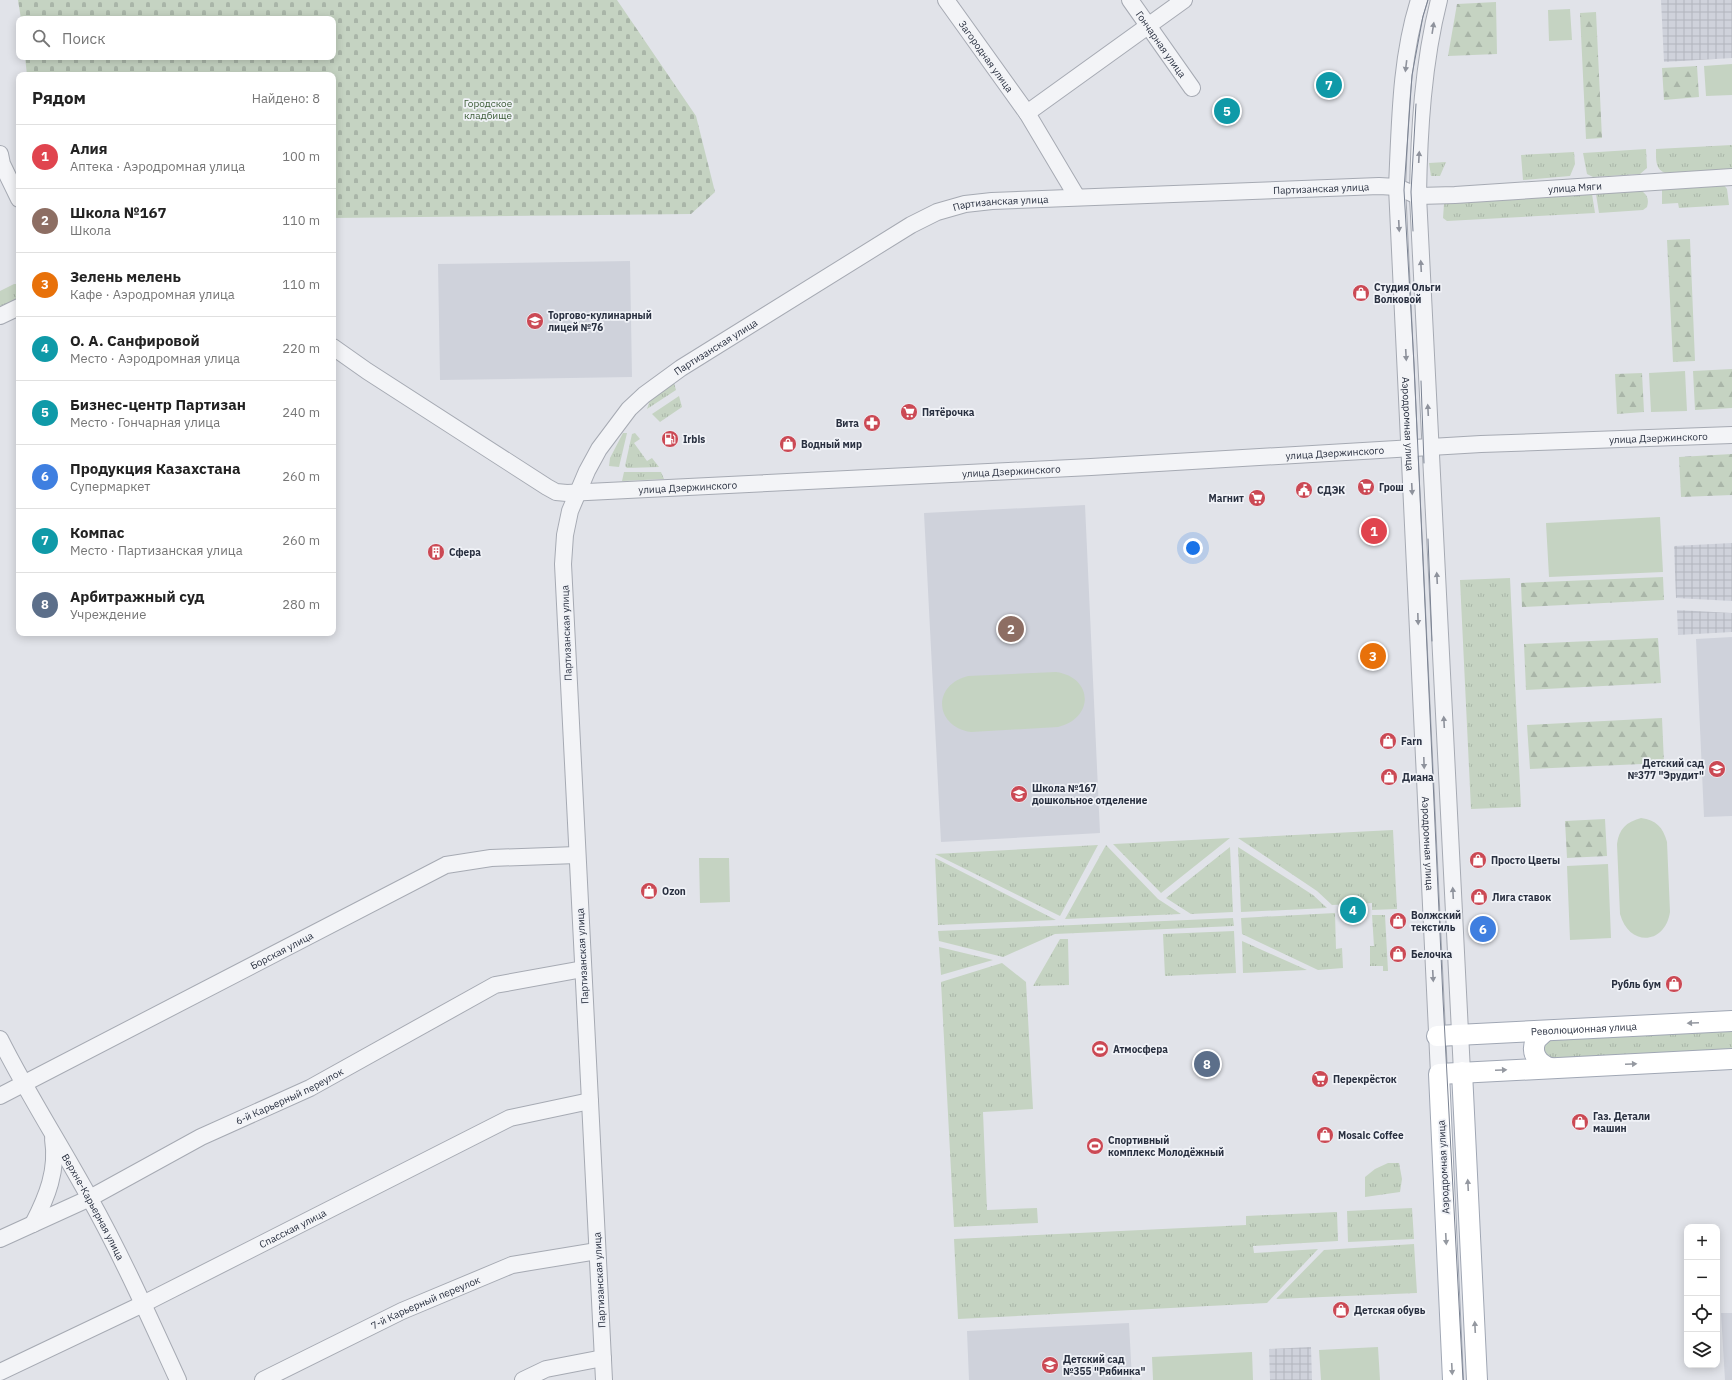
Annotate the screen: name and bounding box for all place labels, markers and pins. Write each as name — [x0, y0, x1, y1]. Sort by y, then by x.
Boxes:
pin: 7 — [1316, 70, 1342, 100]
pin: 5 — [1214, 96, 1240, 126]
place label: Студия Ольги Волковой — [1374, 281, 1441, 306]
shop icon: Студия Ольги Волковой — [1351, 283, 1371, 303]
place label: Торгово-кулинарный лицей №76 — [548, 309, 652, 334]
school or university icon: Торгово-кулинарный лицей №76 — [525, 311, 545, 331]
supermarket icon: Пятёрочка — [899, 402, 919, 422]
place label: Пятёрочка — [922, 406, 975, 419]
pharmacy icon: Вита — [862, 413, 882, 433]
place label: Вита — [836, 417, 859, 430]
fuel station icon: Irbis — [660, 429, 680, 449]
place label: Irbis — [683, 433, 705, 446]
shop icon: Водный мир — [778, 434, 798, 454]
place label: Водный мир — [801, 438, 862, 451]
supermarket icon: Грош — [1356, 477, 1376, 497]
public building icon: СДЭК — [1294, 480, 1314, 500]
place label: Грош — [1379, 481, 1404, 494]
place label: СДЭК — [1317, 484, 1345, 497]
supermarket icon: Магнит — [1247, 488, 1267, 508]
place label: Магнит — [1209, 492, 1244, 505]
pin: 1 — [1361, 516, 1387, 546]
building icon: Сфера — [426, 542, 446, 562]
place label: Сфера — [449, 546, 481, 559]
pin: 2 — [998, 614, 1024, 644]
pin: 3 — [1360, 641, 1386, 671]
shop icon: Farn — [1378, 731, 1398, 751]
place label: Farn — [1401, 735, 1422, 748]
place label: Детский сад №377 "Эрудит" — [1627, 757, 1704, 782]
school or university icon: Детский сад №377 "Эрудит" — [1707, 759, 1727, 779]
shop icon: Диана — [1379, 767, 1399, 787]
place label: Диана — [1402, 771, 1434, 784]
place label: Школа №167 дошкольное отделение — [1032, 782, 1148, 807]
school or university icon: Школа №167 дошкольное отделение — [1009, 784, 1029, 804]
shop icon: Просто Цветы — [1468, 850, 1488, 870]
place label: Просто Цветы — [1491, 854, 1560, 867]
shop icon: Ozon — [639, 881, 659, 901]
place label: Ozon — [662, 885, 686, 898]
shop icon: Лига ставок — [1469, 887, 1489, 907]
place label: Лига ставок — [1492, 891, 1551, 904]
pin: 4 — [1340, 895, 1366, 925]
place label: Волжский текстиль — [1411, 909, 1461, 934]
shop icon: Волжский текстиль — [1388, 911, 1408, 931]
pin: 6 — [1470, 914, 1496, 944]
shop icon: Белочка — [1388, 944, 1408, 964]
place label: Белочка — [1411, 948, 1453, 961]
shop icon: Рубль бум — [1664, 974, 1684, 994]
place label: Рубль бум — [1611, 978, 1661, 991]
sports icon: Атмосфера — [1090, 1039, 1110, 1059]
place label: Атмосфера — [1113, 1043, 1168, 1056]
pin: 8 — [1194, 1049, 1220, 1079]
supermarket icon: Перекрёсток — [1310, 1069, 1330, 1089]
place label: Перекрёсток — [1333, 1073, 1397, 1086]
place label: Газ. Детали машин — [1593, 1110, 1650, 1135]
shop icon: Газ. Детали машин — [1570, 1112, 1590, 1132]
shop icon: Mosaic Coffee — [1315, 1125, 1335, 1145]
place label: Mosaic Coffee — [1338, 1129, 1404, 1142]
place label: Спортивный комплекс Молодёжный — [1108, 1134, 1224, 1159]
sports icon: Спортивный комплекс Молодёжный — [1085, 1136, 1105, 1156]
shop icon: Детская обувь — [1331, 1300, 1351, 1320]
place label: Детская обувь — [1354, 1304, 1426, 1317]
place label: Детский сад №355 "Рябинка" — [1063, 1353, 1145, 1378]
school or university icon: Детский сад №355 "Рябинка" — [1040, 1355, 1060, 1375]

